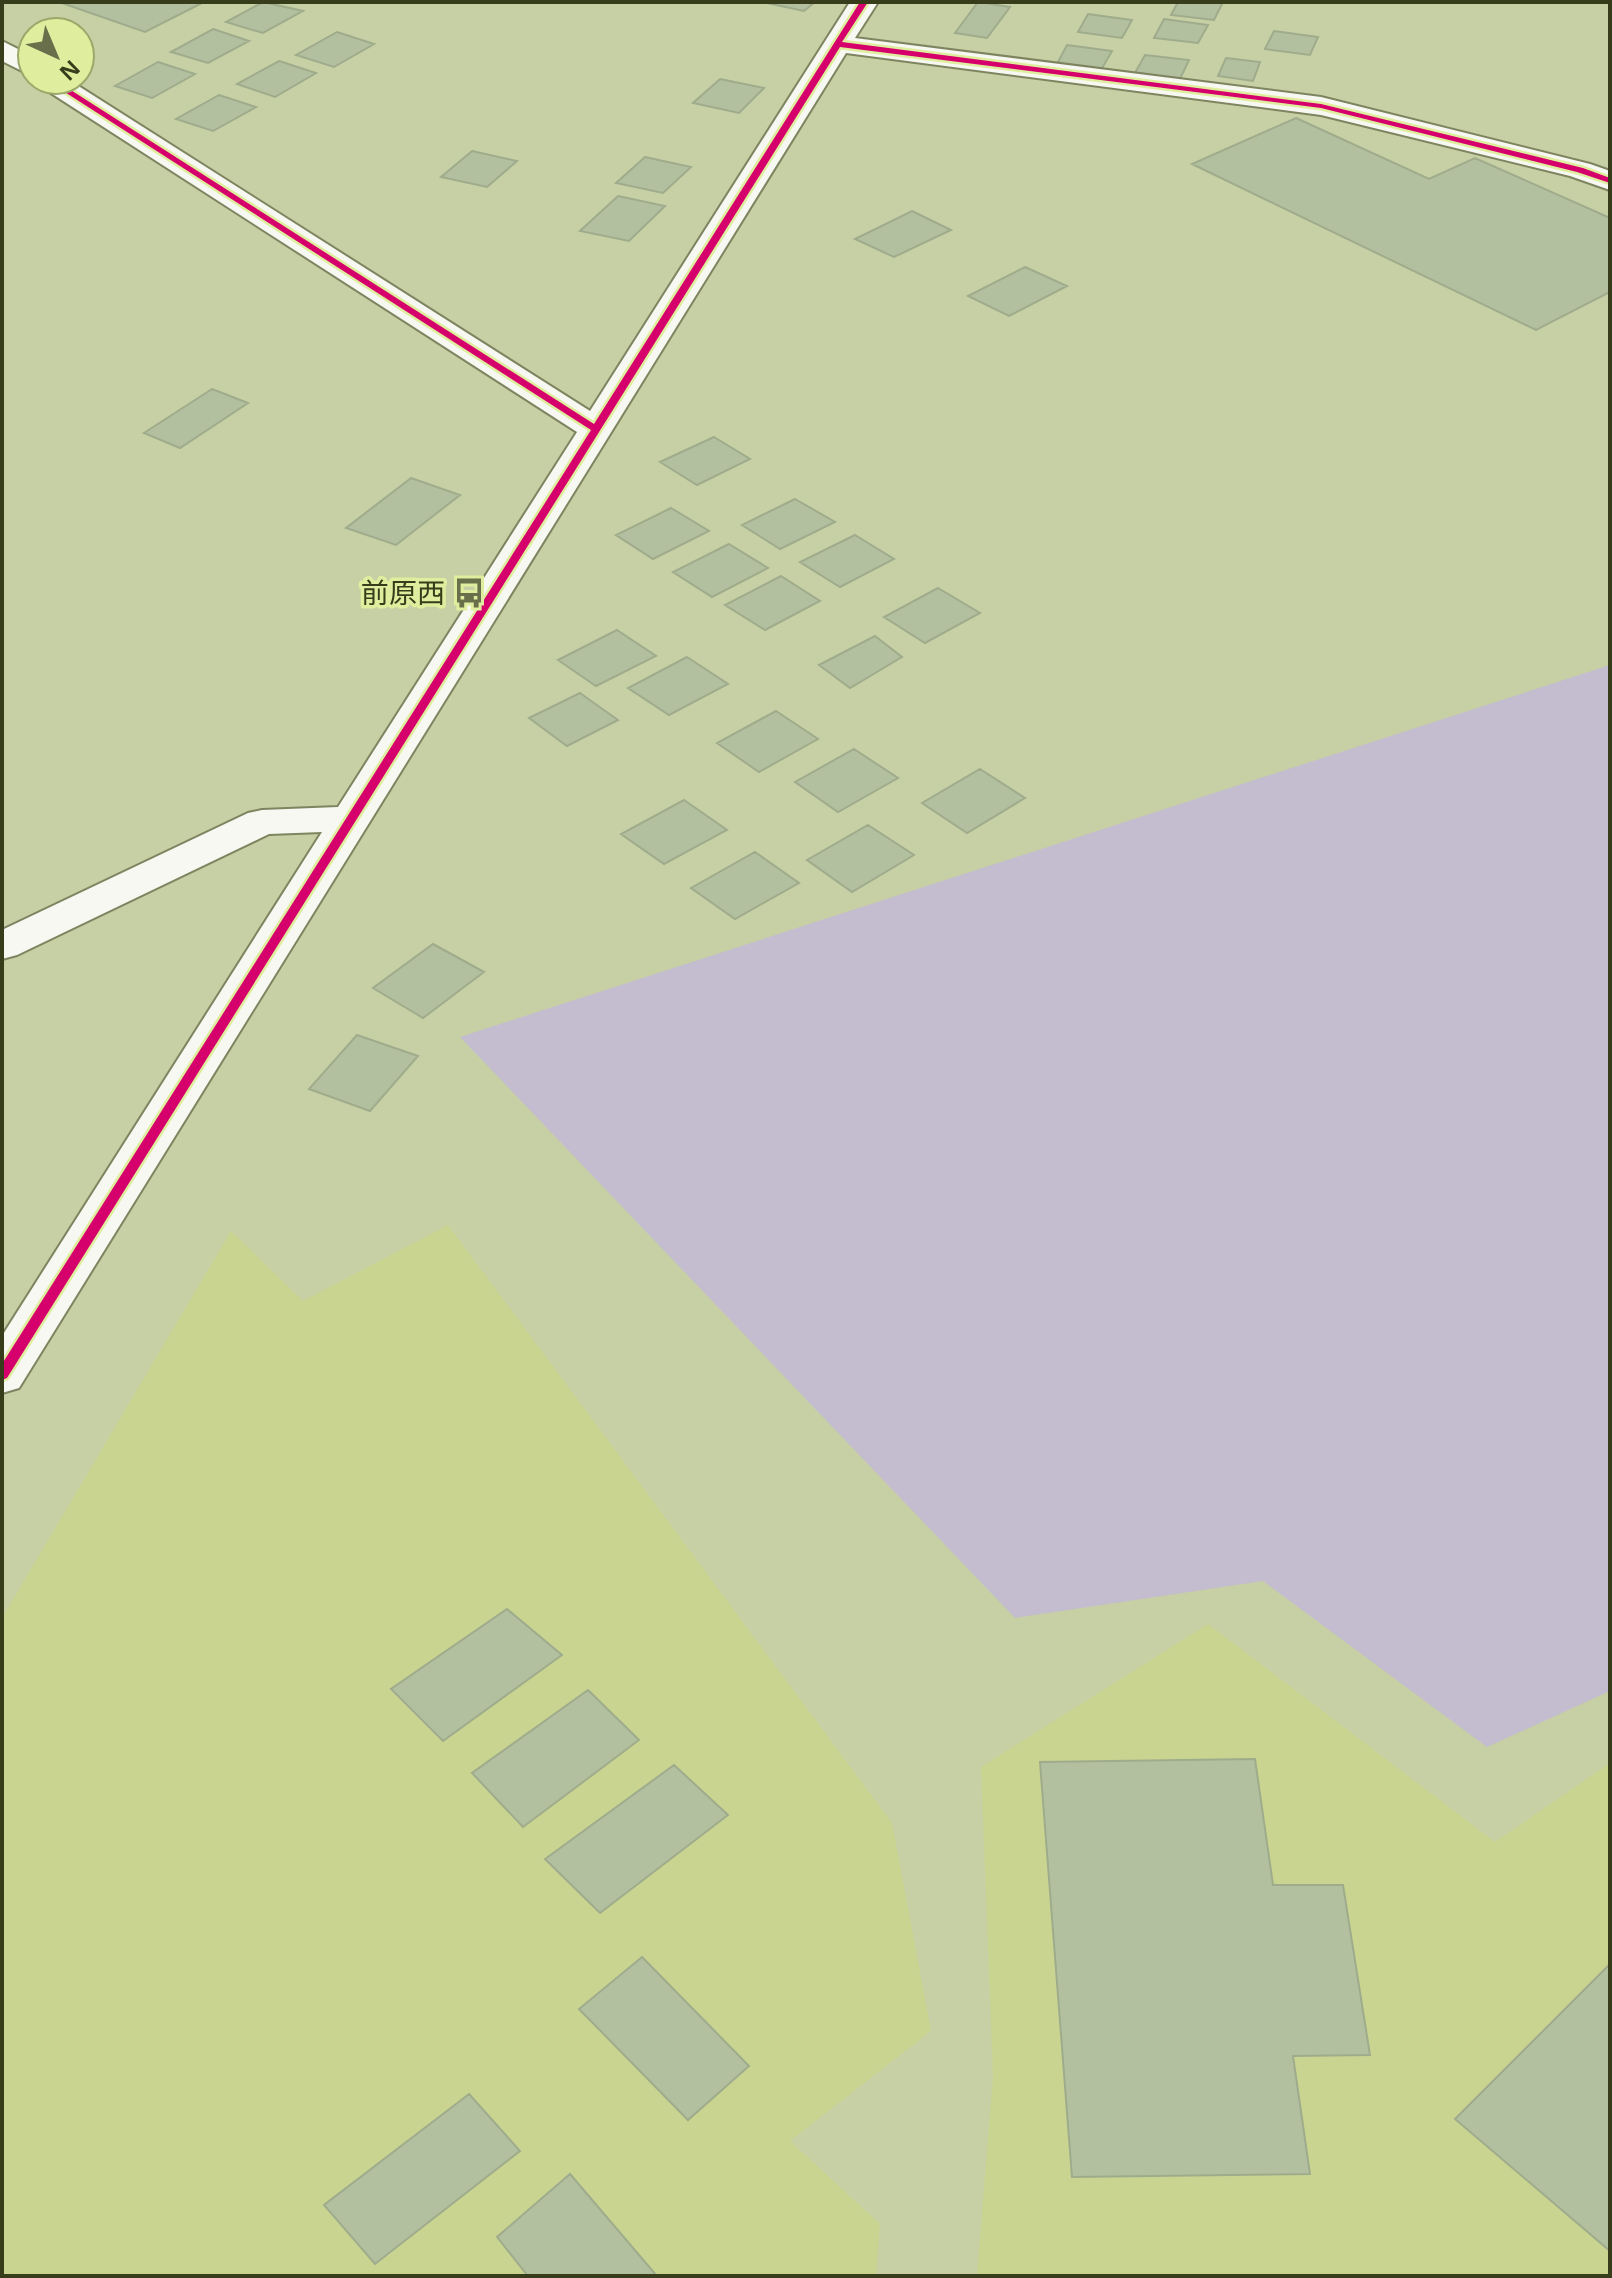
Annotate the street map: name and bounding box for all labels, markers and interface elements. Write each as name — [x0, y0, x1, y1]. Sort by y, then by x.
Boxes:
north arrow — [16, 16, 96, 96]
text: N — [54, 54, 87, 88]
place label: 前原西 — [361, 573, 445, 611]
bus stop icon: 前原西 — [452, 576, 486, 610]

